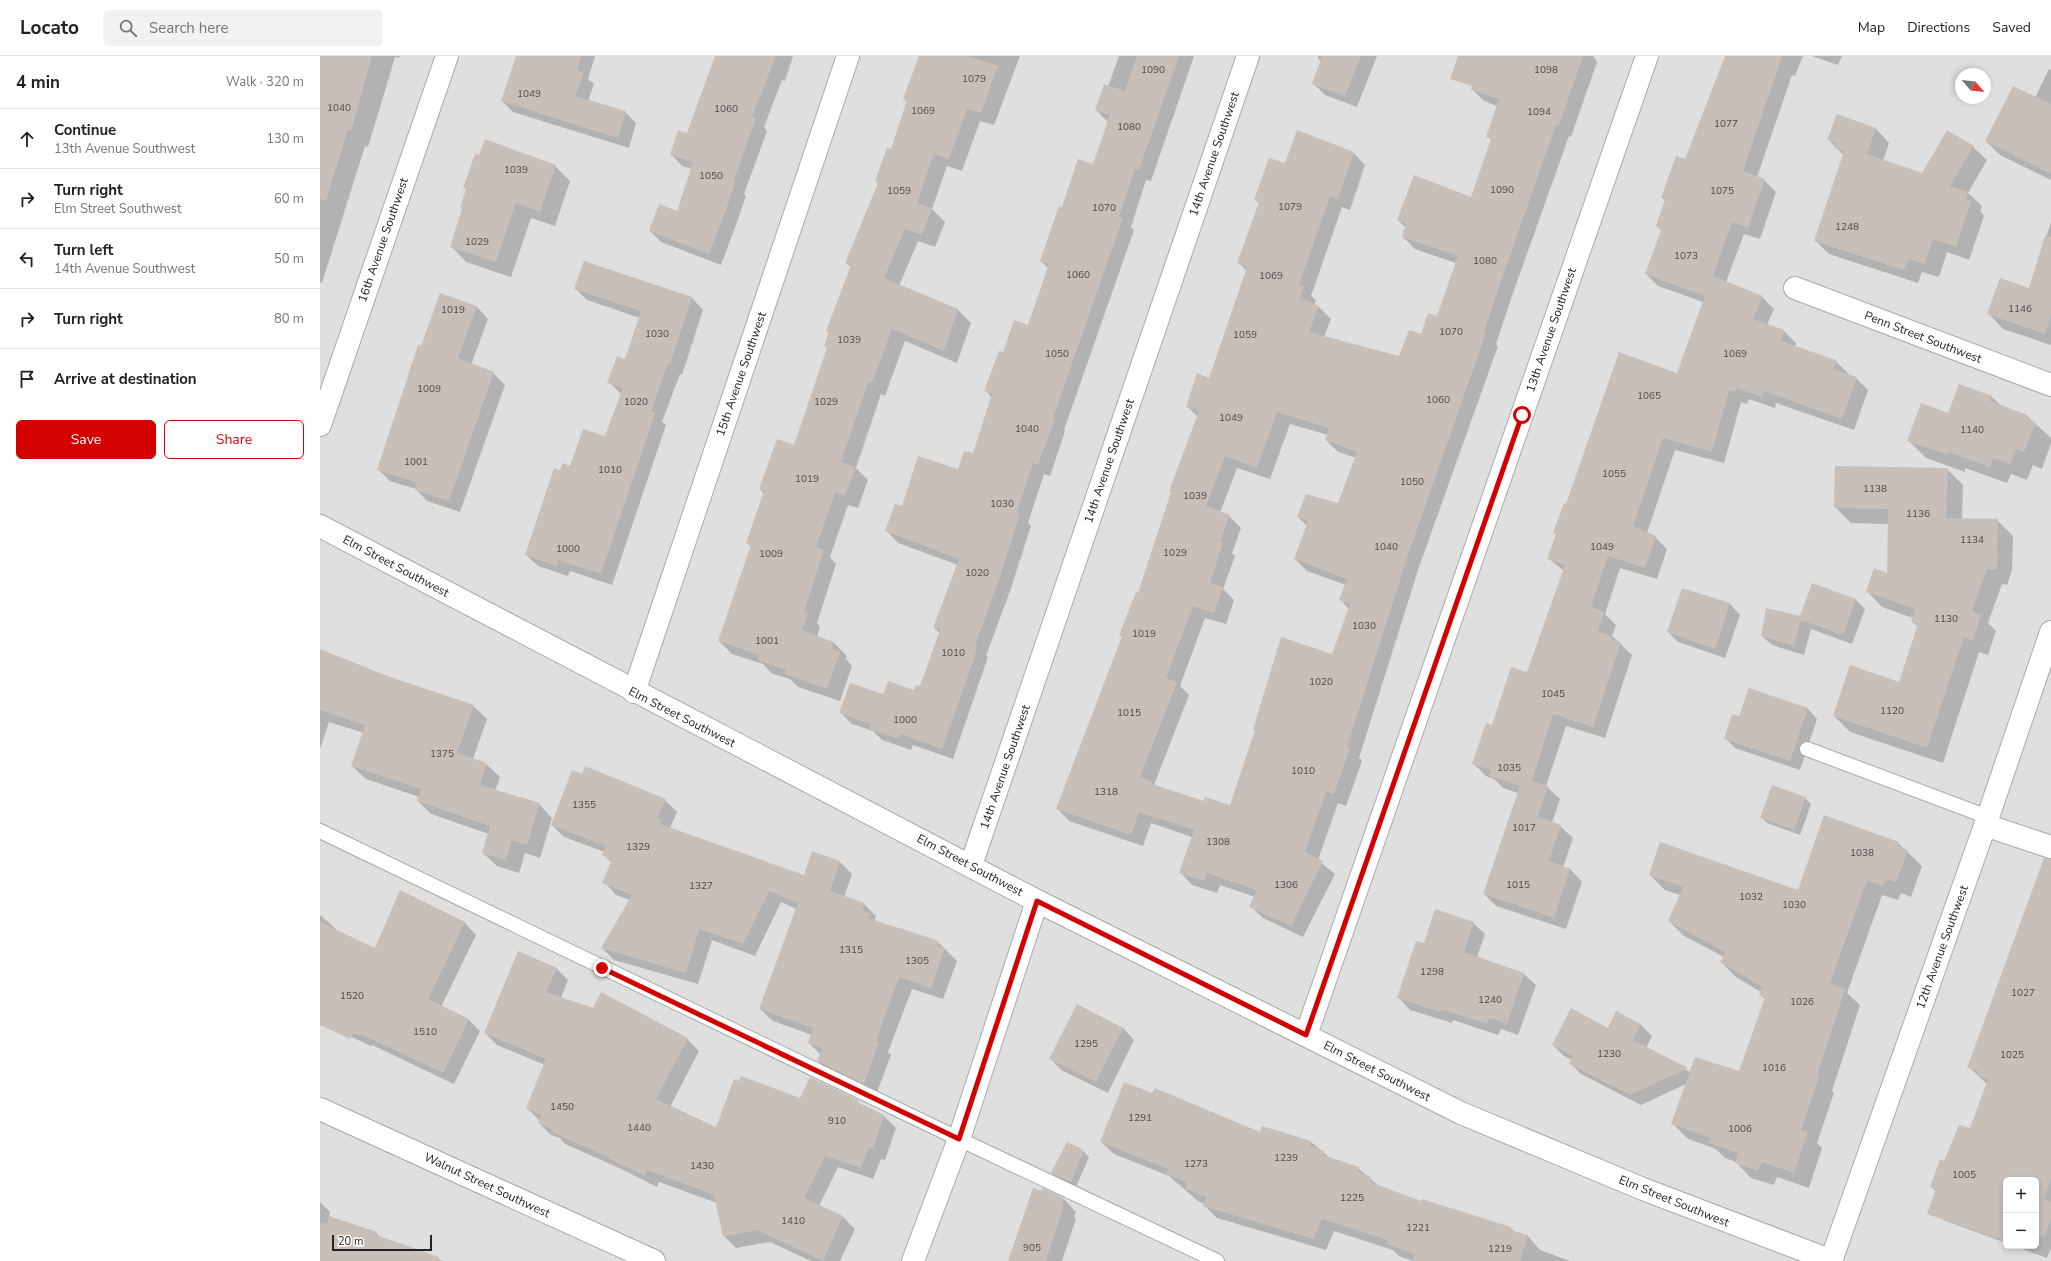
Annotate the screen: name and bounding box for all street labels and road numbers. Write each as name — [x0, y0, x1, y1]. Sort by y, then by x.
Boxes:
street label: 14th Avenue Southwest — [1185, 89, 1243, 218]
street label: 16th Avenue Southwest — [354, 175, 412, 304]
street label: 13th Avenue Southwest — [1522, 265, 1580, 394]
street label: Penn Street Southwest — [1862, 307, 1985, 367]
street label: 15th Avenue Southwest — [712, 309, 770, 438]
street label: 14th Avenue Southwest — [1080, 396, 1138, 525]
street label: Elm Street Southwest — [340, 531, 452, 601]
street label: Elm Street Southwest — [626, 683, 739, 751]
street label: 14th Avenue Southwest — [976, 702, 1034, 831]
street label: Elm Street Southwest — [914, 830, 1026, 900]
street label: 12th Avenue Southwest — [1912, 882, 1972, 1011]
street label: Elm Street Southwest — [1321, 1037, 1434, 1105]
street label: Walnut Street Southwest — [421, 1149, 553, 1222]
street label: Elm Street Southwest — [1616, 1172, 1732, 1231]

